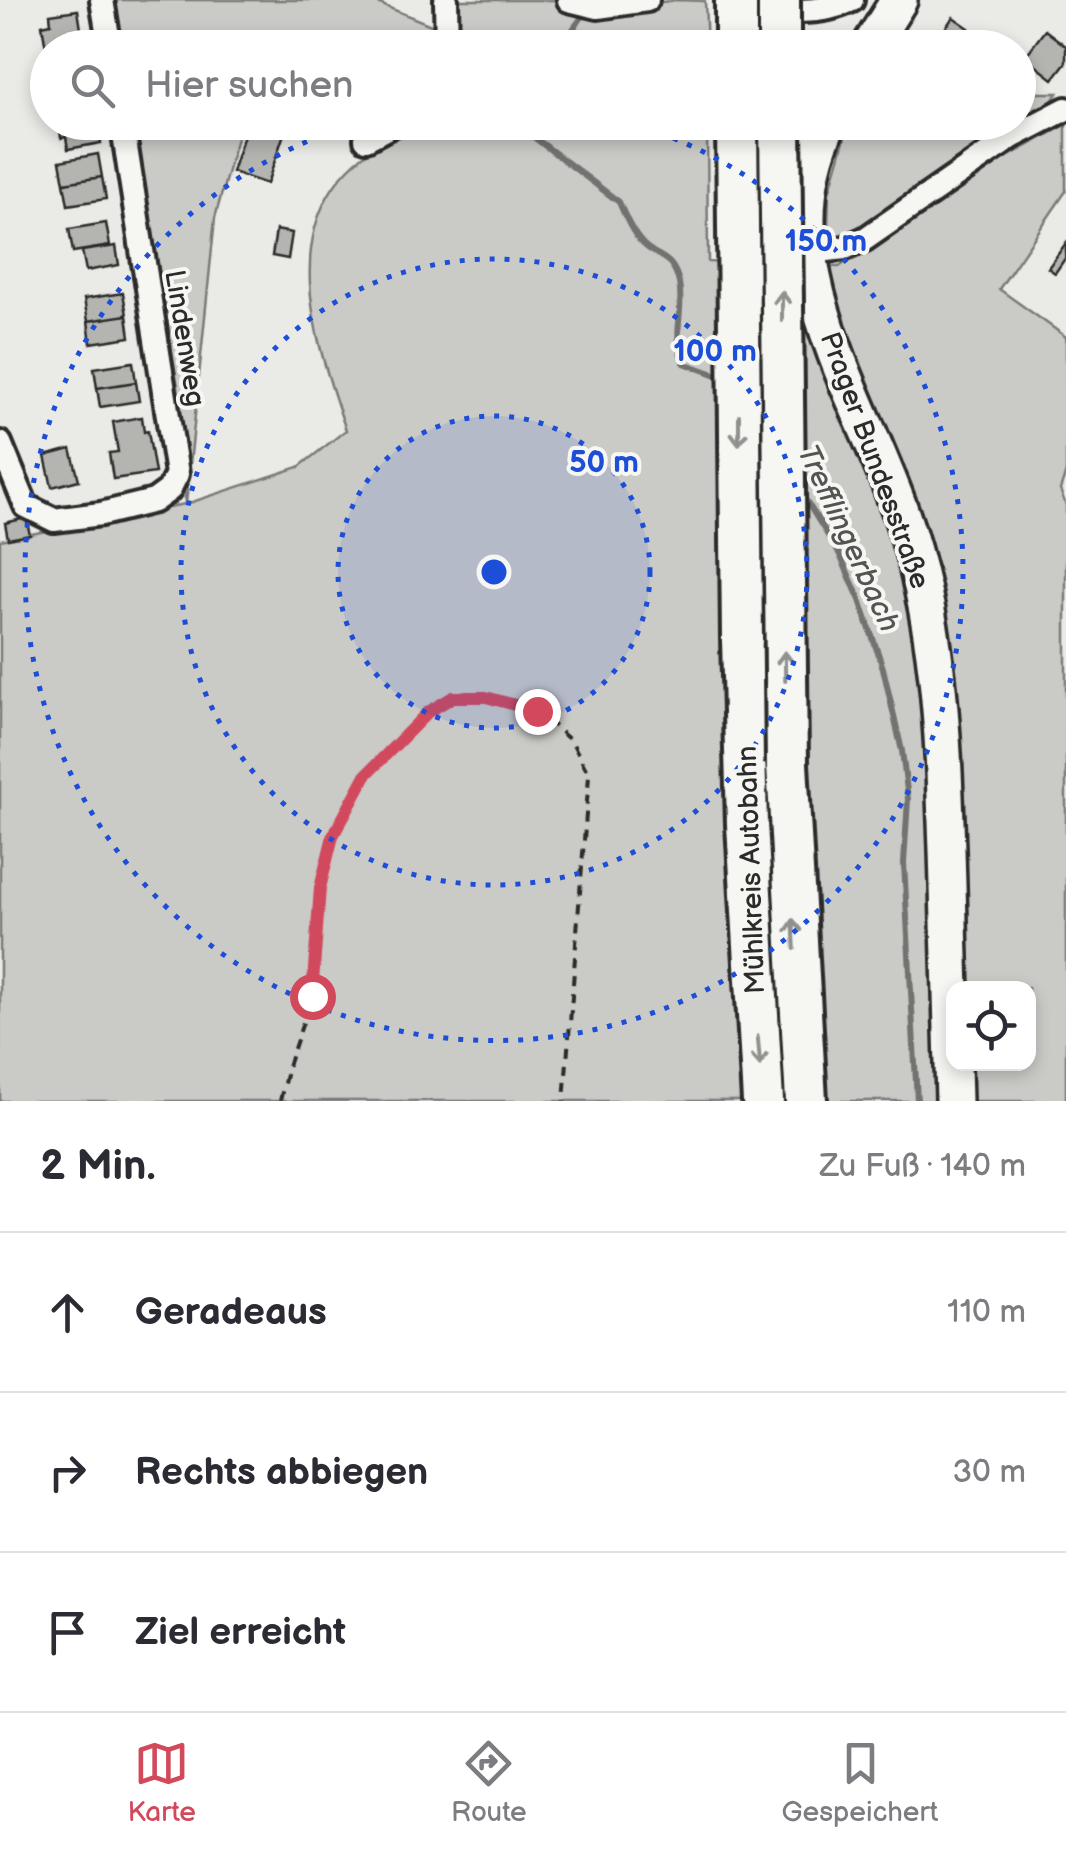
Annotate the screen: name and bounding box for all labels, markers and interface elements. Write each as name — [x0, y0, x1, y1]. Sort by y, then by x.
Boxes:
search box — [30, 30, 1036, 140]
icon: search — [65, 58, 120, 113]
text: Hier suchen — [145, 63, 353, 108]
text: 150 m — [785, 224, 867, 260]
street label: Lindenweg — [157, 267, 212, 409]
one-way arrow — [772, 291, 792, 324]
street label: Prager Bundesstraße — [813, 328, 936, 593]
text: 100 m — [673, 334, 757, 370]
one-way arrow — [730, 412, 748, 445]
water label: Trefflingerbach — [789, 439, 907, 638]
text: 50 m — [569, 445, 639, 481]
centre of rings — [476, 554, 512, 590]
one-way arrow — [776, 651, 795, 683]
route end — [515, 689, 561, 735]
street label: Mühlkreis Autobahn — [731, 745, 772, 995]
one-way arrow — [784, 918, 803, 950]
route start — [290, 974, 336, 1020]
map controls — [946, 981, 1036, 1071]
button: locate — [946, 981, 1036, 1071]
one-way arrow — [750, 1035, 769, 1067]
text: 2 Min. — [40, 1141, 156, 1192]
text: Zu Fuß · 140 m — [820, 1147, 1026, 1186]
icon: ahead — [40, 1285, 95, 1340]
text: Geradeaus — [135, 1290, 327, 1335]
text: 110 m — [947, 1293, 1026, 1332]
icon: right — [40, 1445, 95, 1500]
text: Rechts abbiegen — [135, 1450, 428, 1495]
text: 30 m — [952, 1453, 1026, 1492]
icon: arrive — [40, 1605, 95, 1660]
text: Ziel erreicht — [135, 1610, 346, 1655]
tab: Karte — [128, 1736, 196, 1829]
tab: Route — [451, 1736, 527, 1829]
tab: Gespeichert — [782, 1736, 938, 1829]

